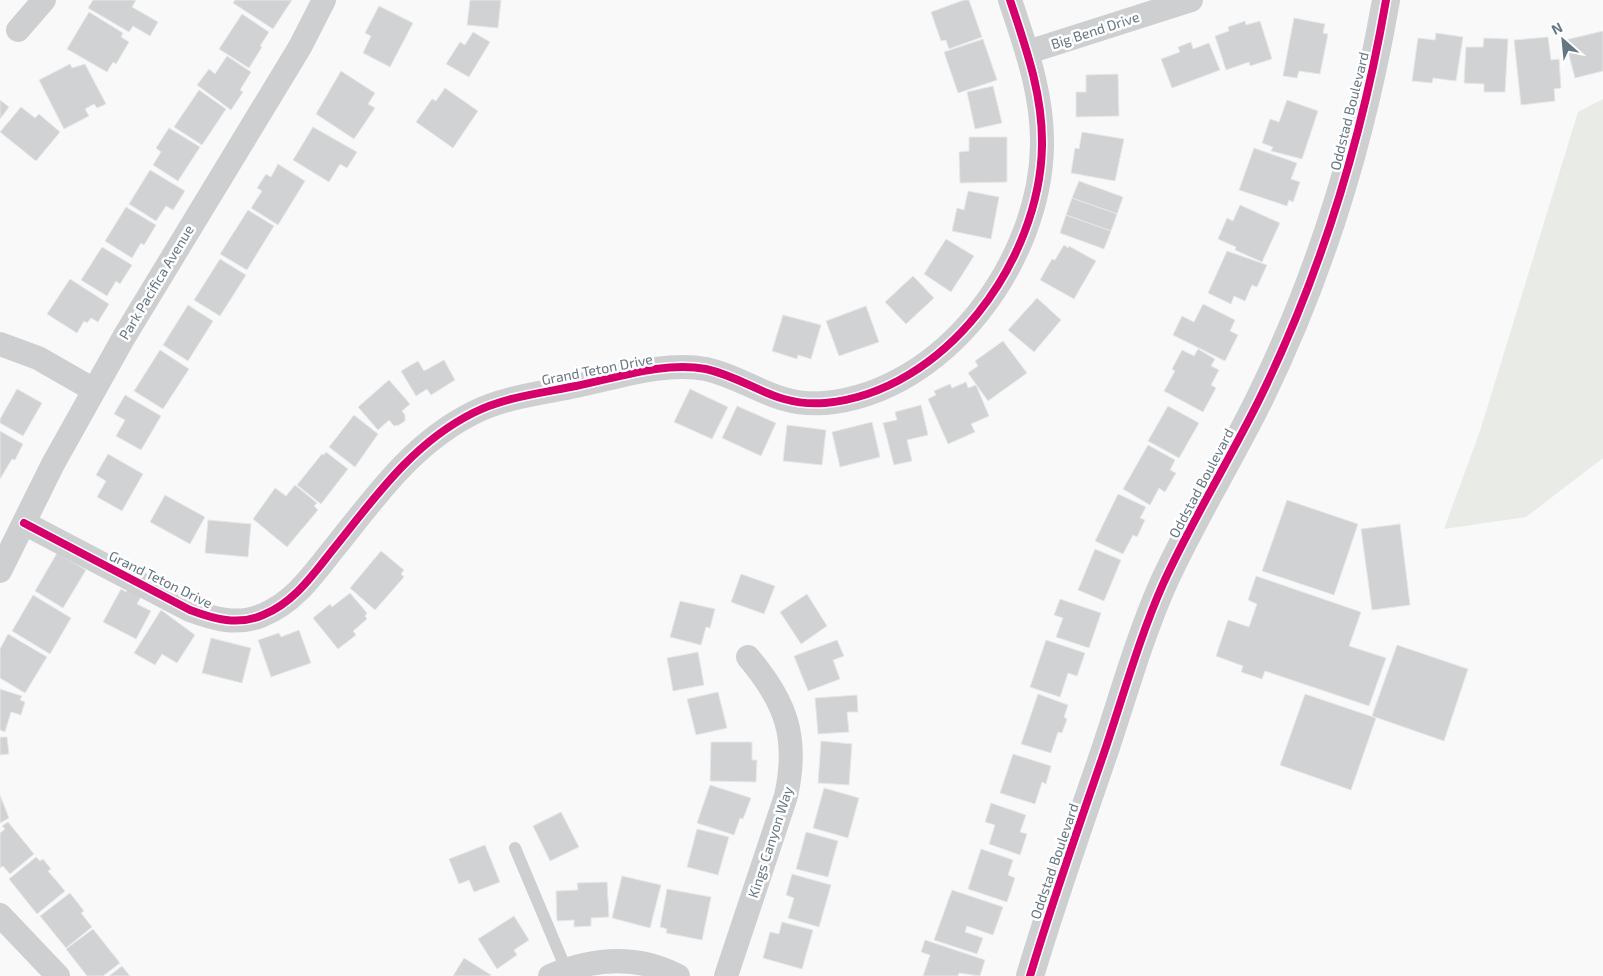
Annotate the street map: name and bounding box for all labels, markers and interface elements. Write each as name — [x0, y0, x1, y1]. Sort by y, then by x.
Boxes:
street label: Big Bend Drive — [1049, 8, 1141, 52]
north arrow — [1538, 15, 1588, 65]
text: N — [1549, 18, 1565, 38]
street label: Oddstad Boulevard — [1326, 50, 1372, 172]
street label: Park Pacifica Avenue — [115, 222, 197, 342]
street label: Grand Teton Drive — [540, 350, 654, 388]
street label: Oddstad Boulevard — [1165, 425, 1237, 541]
street label: Grand Teton Drive — [107, 547, 215, 611]
street label: Kings Canyon Way — [744, 784, 796, 900]
street label: Oddstad Boulevard — [1026, 801, 1082, 921]

